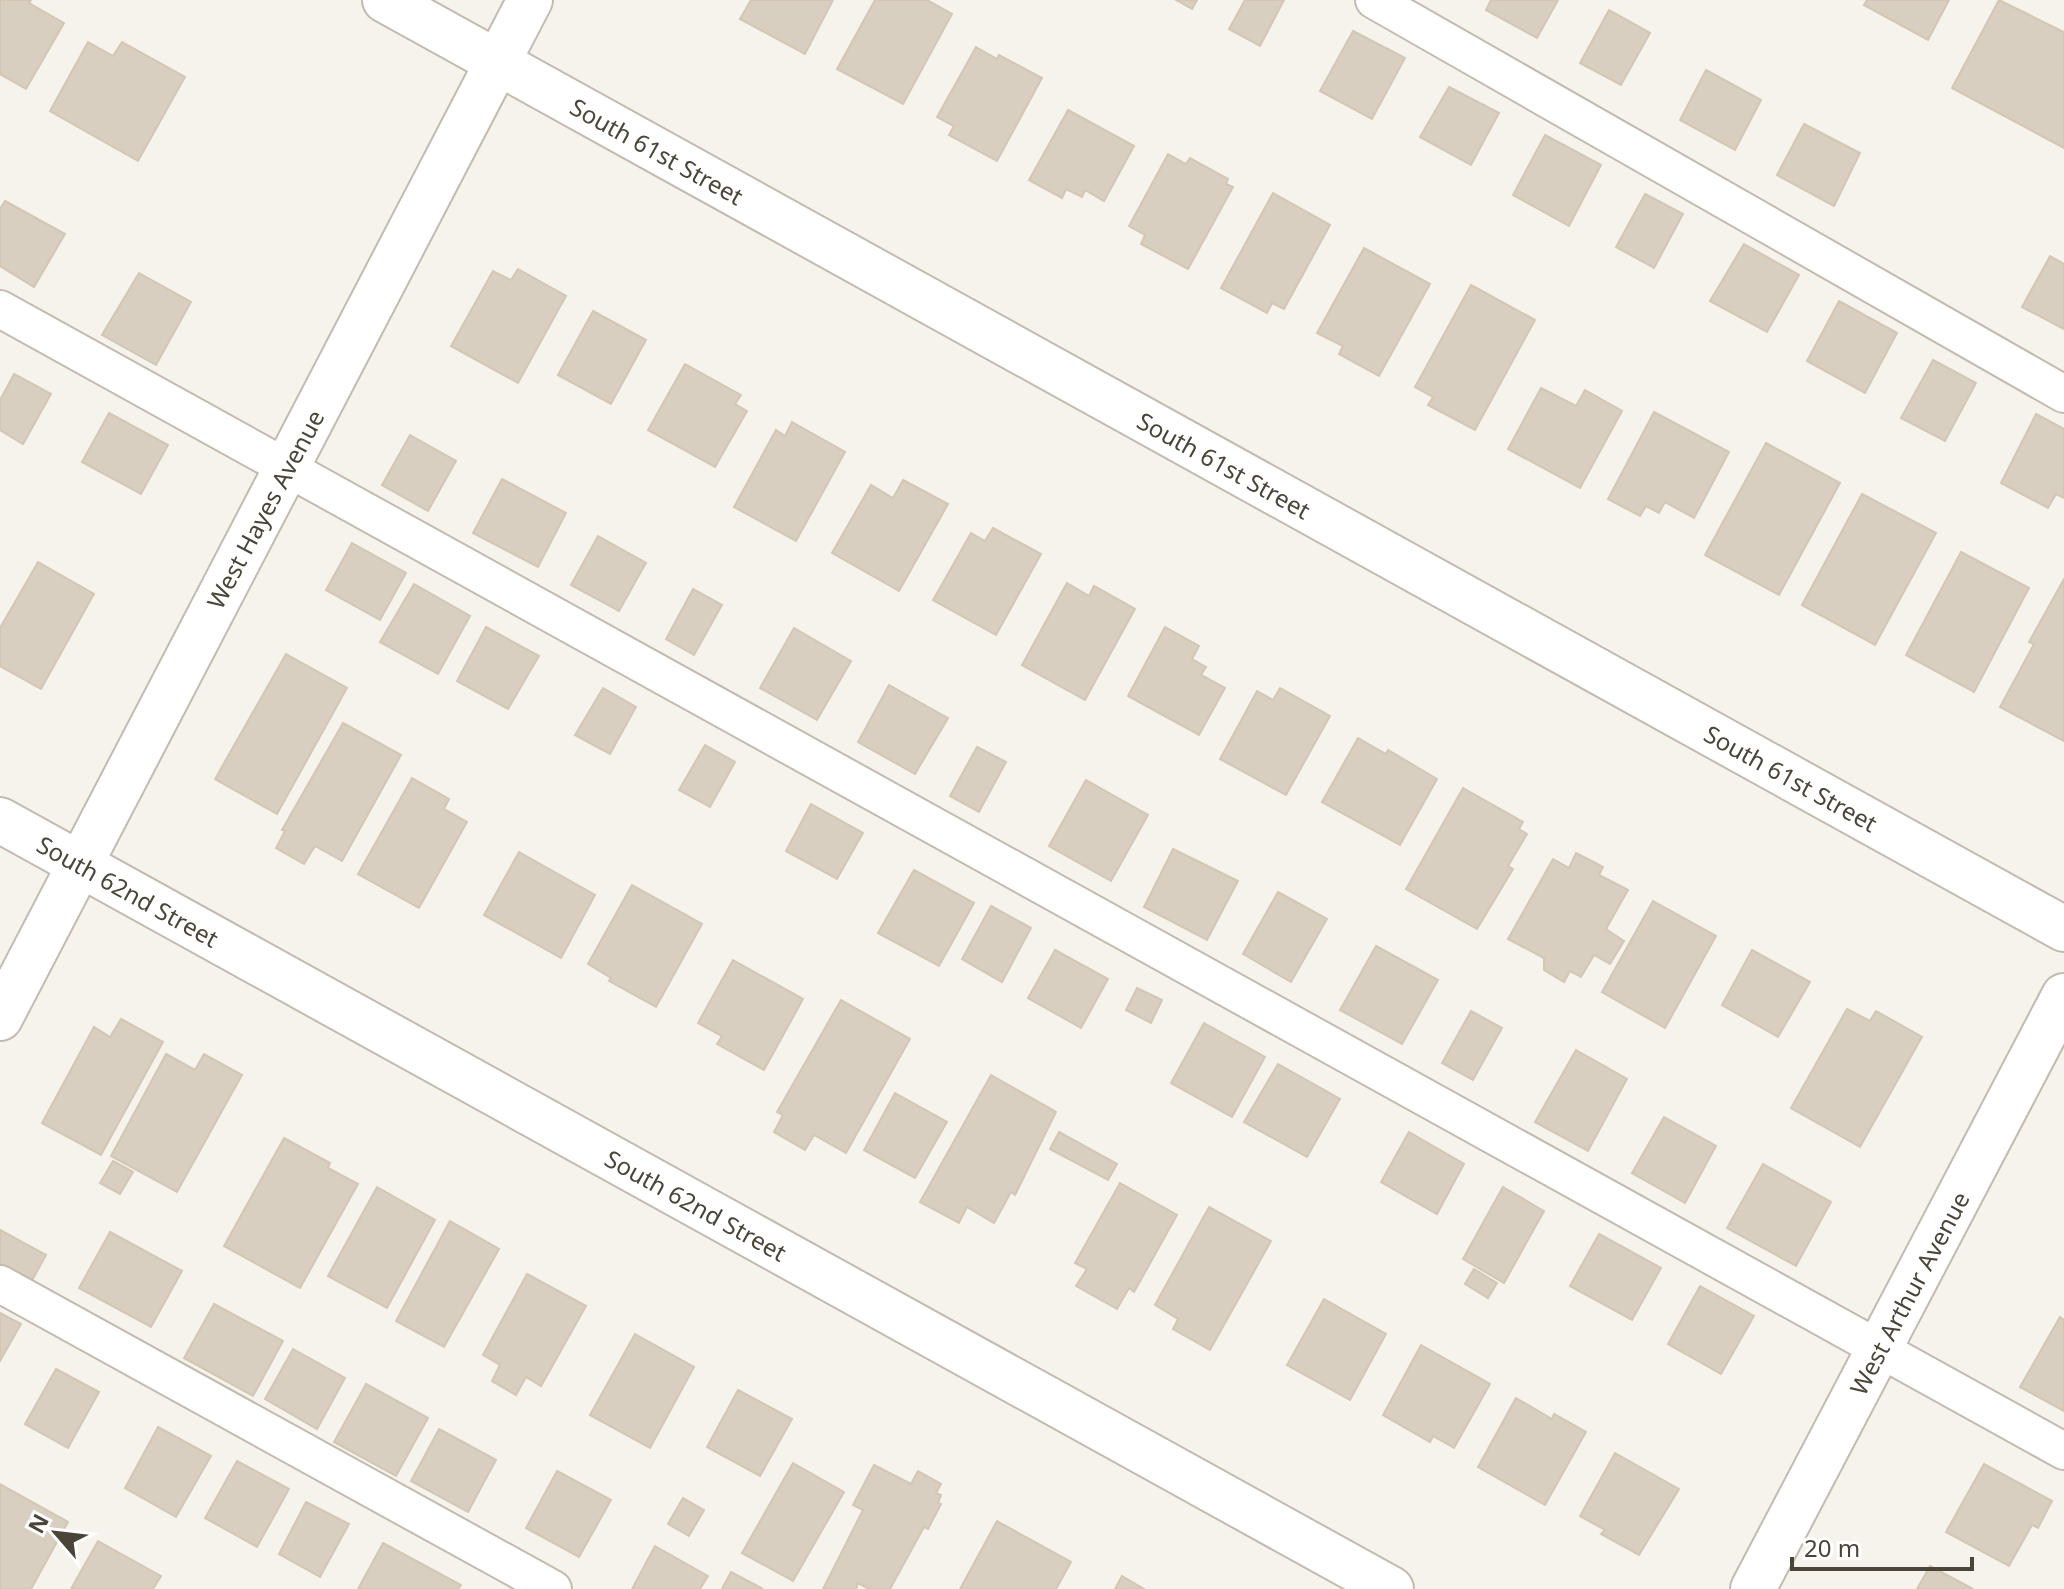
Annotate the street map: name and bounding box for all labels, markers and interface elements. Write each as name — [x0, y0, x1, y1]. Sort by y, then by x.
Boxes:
street label: South 61st Street — [565, 90, 750, 212]
street label: West Hayes Avenue — [199, 404, 331, 614]
street label: South 61st Street — [1132, 404, 1317, 526]
street label: South 61st Street — [1699, 717, 1884, 839]
street label: South 62nd Street — [31, 827, 225, 955]
street label: South 62nd Street — [599, 1141, 793, 1269]
street label: West Arthur Avenue — [1841, 1186, 1977, 1400]
north arrow — [16, 1493, 96, 1573]
text: N — [20, 1508, 55, 1538]
scale bar — [1792, 1521, 1972, 1571]
text: 20 m — [1804, 1531, 1860, 1564]

